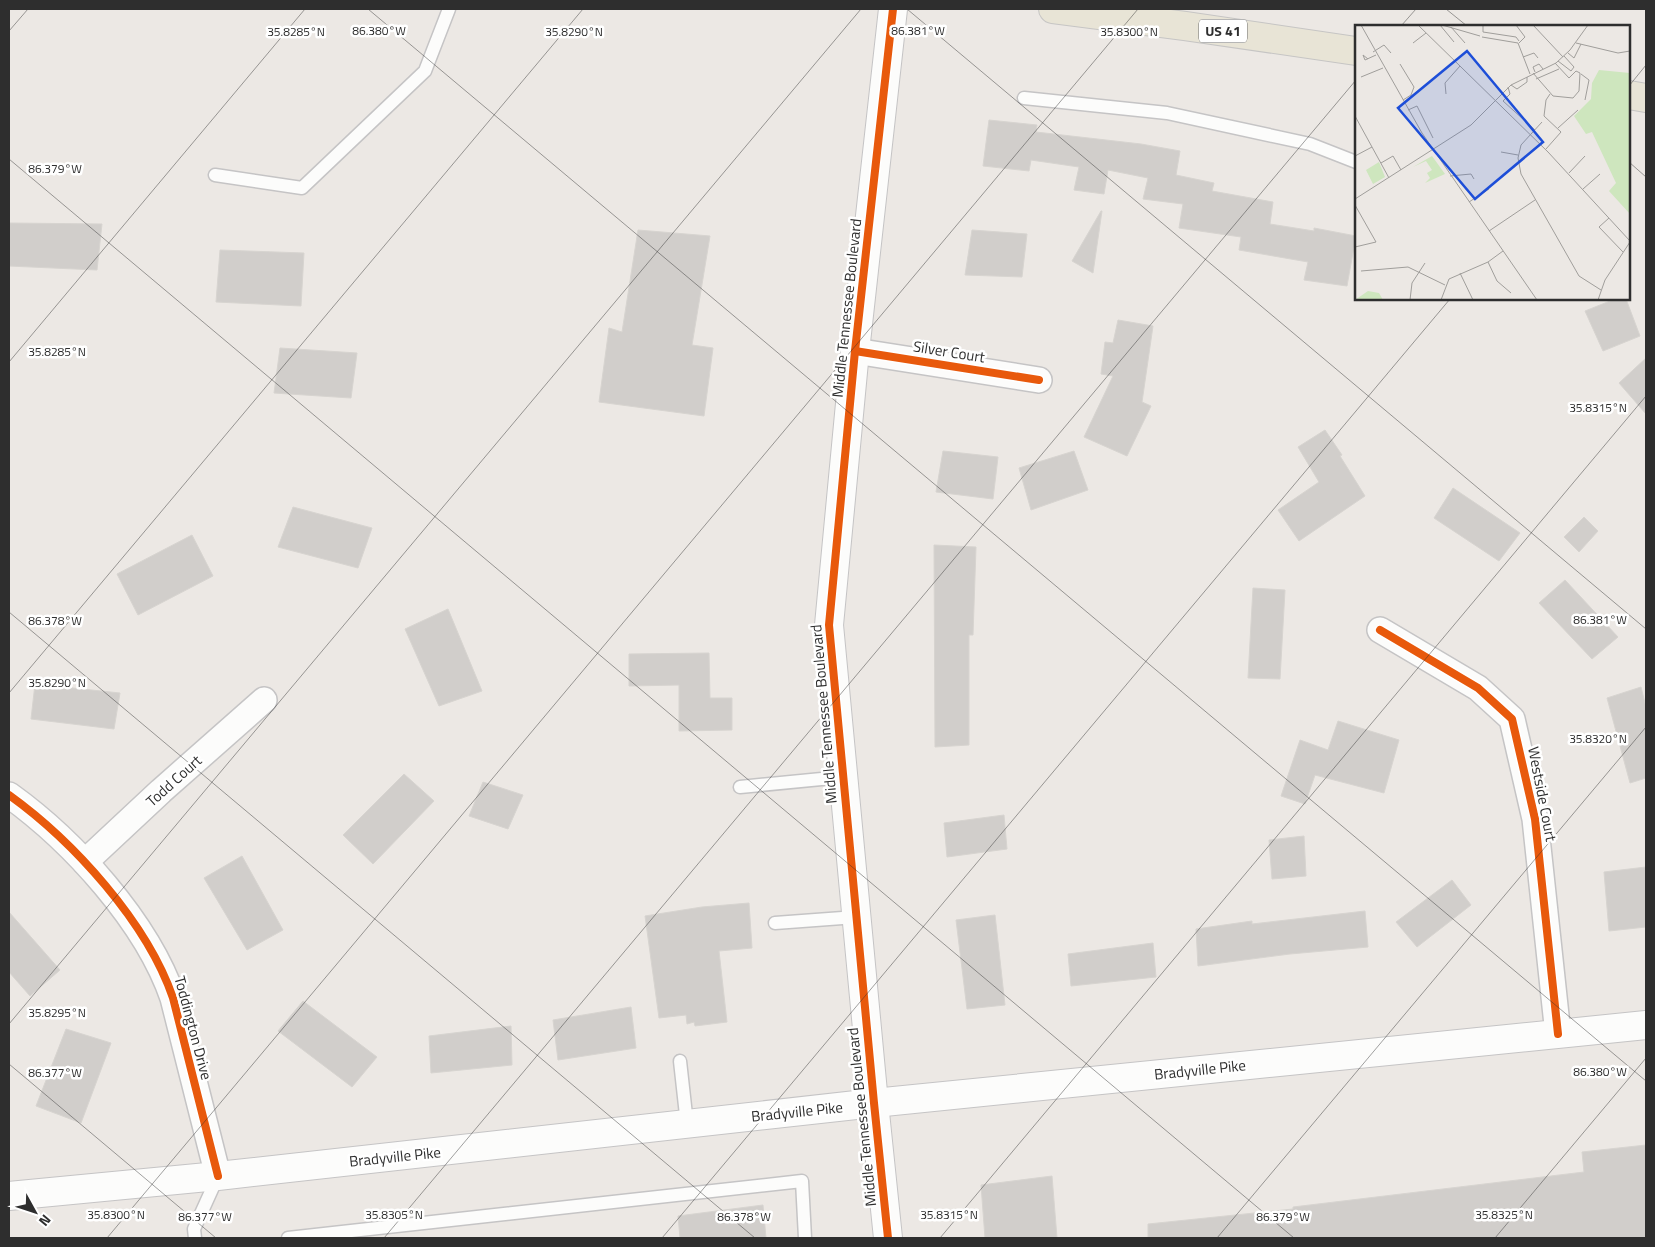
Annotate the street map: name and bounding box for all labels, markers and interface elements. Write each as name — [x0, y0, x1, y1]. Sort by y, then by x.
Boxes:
road number: US 41 — [1199, 20, 1247, 42]
text: 86.380°W — [352, 21, 406, 40]
text: 86.381°W — [891, 21, 945, 40]
text: 35.8285°N — [267, 22, 325, 41]
text: 35.8290°N — [545, 22, 603, 41]
text: 35.8300°N — [1100, 22, 1158, 41]
inset map — [1355, 25, 1630, 300]
text: 86.379°W — [28, 159, 82, 178]
street label: Middle Tennessee Boulevard — [826, 217, 867, 399]
street label: Silver Court — [912, 334, 987, 369]
text: 35.8285°N — [28, 342, 86, 361]
text: 35.8315°N — [1569, 398, 1627, 417]
text: 86.381°W — [1573, 610, 1627, 629]
text: 86.378°W — [28, 611, 82, 630]
street label: Middle Tennessee Boulevard — [804, 623, 843, 805]
text: 35.8290°N — [28, 673, 86, 692]
text: 35.8320°N — [1569, 729, 1627, 748]
street label: Westside Court — [1522, 744, 1563, 844]
street label: Todd Court — [141, 749, 207, 812]
street label: Toddington Drive — [169, 973, 218, 1082]
text: 35.8295°N — [28, 1003, 86, 1022]
street label: Middle Tennessee Boulevard — [841, 1026, 882, 1208]
street label: Bradyville Pike — [1153, 1053, 1247, 1086]
text: 86.380°W — [1573, 1062, 1627, 1081]
text: 86.377°W — [28, 1063, 82, 1082]
street label: Bradyville Pike — [750, 1095, 844, 1128]
street label: Bradyville Pike — [348, 1140, 442, 1173]
north arrow — [10, 1187, 60, 1237]
text: 35.8300°N — [87, 1205, 145, 1224]
text: 35.8305°N — [365, 1205, 423, 1224]
text: 35.8315°N — [920, 1205, 978, 1224]
text: 35.8325°N — [1475, 1205, 1533, 1224]
text: 86.377°W — [178, 1207, 232, 1226]
text: 86.378°W — [717, 1207, 771, 1226]
text: 86.379°W — [1256, 1207, 1310, 1226]
text: N — [34, 1210, 57, 1231]

